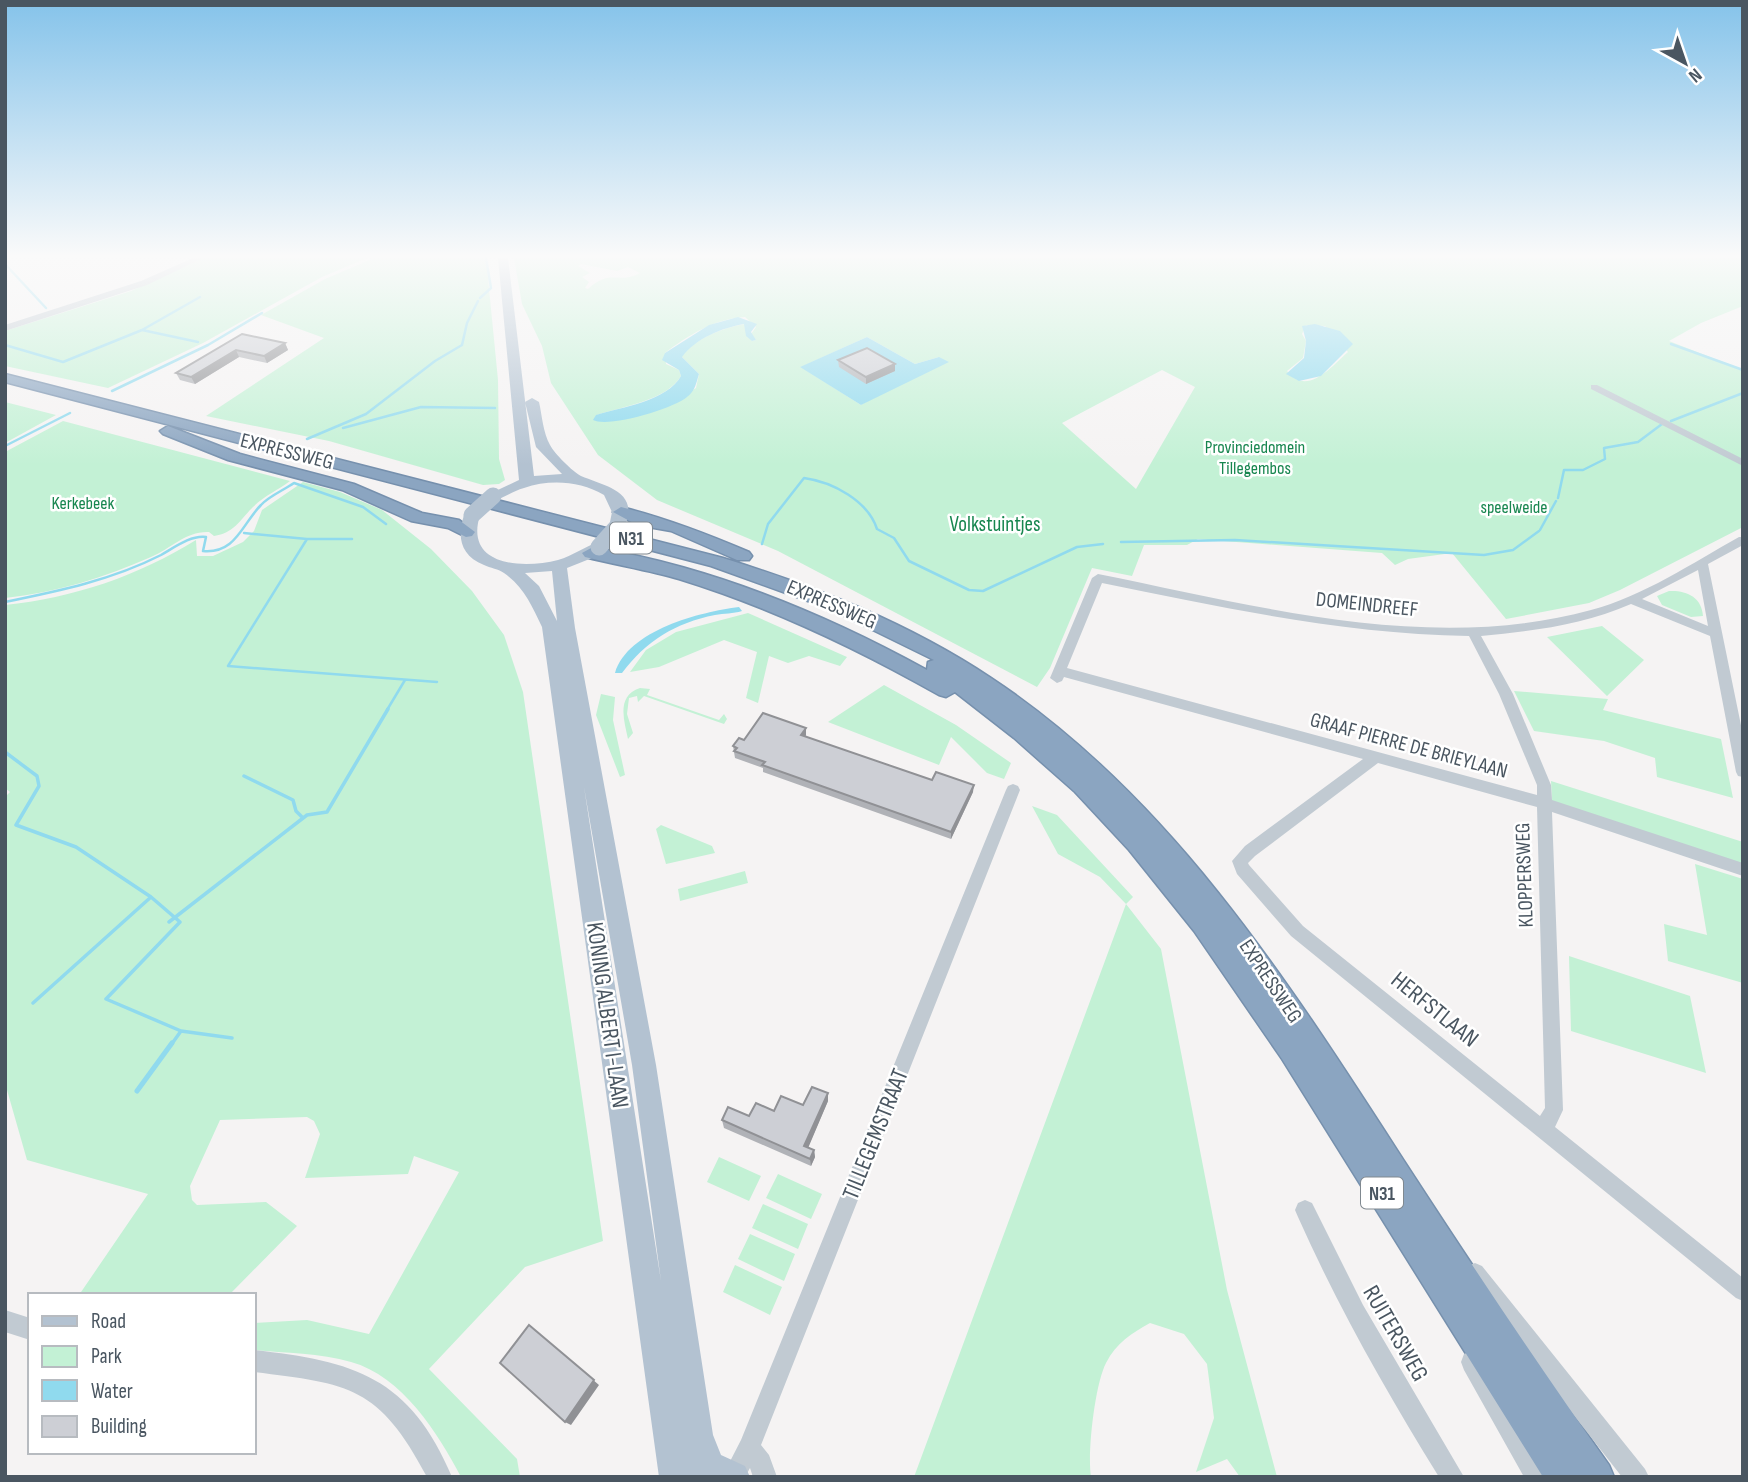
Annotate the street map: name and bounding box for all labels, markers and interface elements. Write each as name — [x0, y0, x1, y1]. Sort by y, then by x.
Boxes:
north arrow — [1650, 28, 1720, 98]
text: N — [1684, 63, 1706, 87]
street label: EXPRESSWEG — [238, 428, 336, 475]
park label: Provinciedomein Tillegembos — [1205, 437, 1305, 479]
park label: Kerkebeek — [52, 493, 115, 514]
park label: speelweide — [1480, 497, 1548, 518]
park label: Volkstuintjes — [949, 512, 1041, 537]
road number: N31 — [610, 523, 652, 554]
street label: EXPRESSWEG — [783, 574, 880, 635]
street label: DOMEINDREEF — [1315, 587, 1419, 622]
street label: GRAAF PIERRE DE BRIEYLAAN — [1308, 707, 1510, 784]
street label: KLOPPERSWEG — [1510, 822, 1539, 928]
street label: KONING ALBERT I-LAAN — [580, 920, 635, 1110]
street label: EXPRESSWEG — [1234, 935, 1307, 1028]
street label: HERFSTLAAN — [1385, 965, 1484, 1053]
street label: TILLEGEMSTRAAT — [836, 1064, 915, 1204]
road number: N31 — [1361, 1177, 1403, 1208]
street label: RUITERSWEG — [1357, 1280, 1435, 1386]
legend — [28, 1293, 256, 1454]
text: Road — [91, 1309, 126, 1334]
text: Park — [91, 1344, 122, 1369]
text: Water — [91, 1379, 133, 1404]
text: Building — [91, 1414, 147, 1439]

